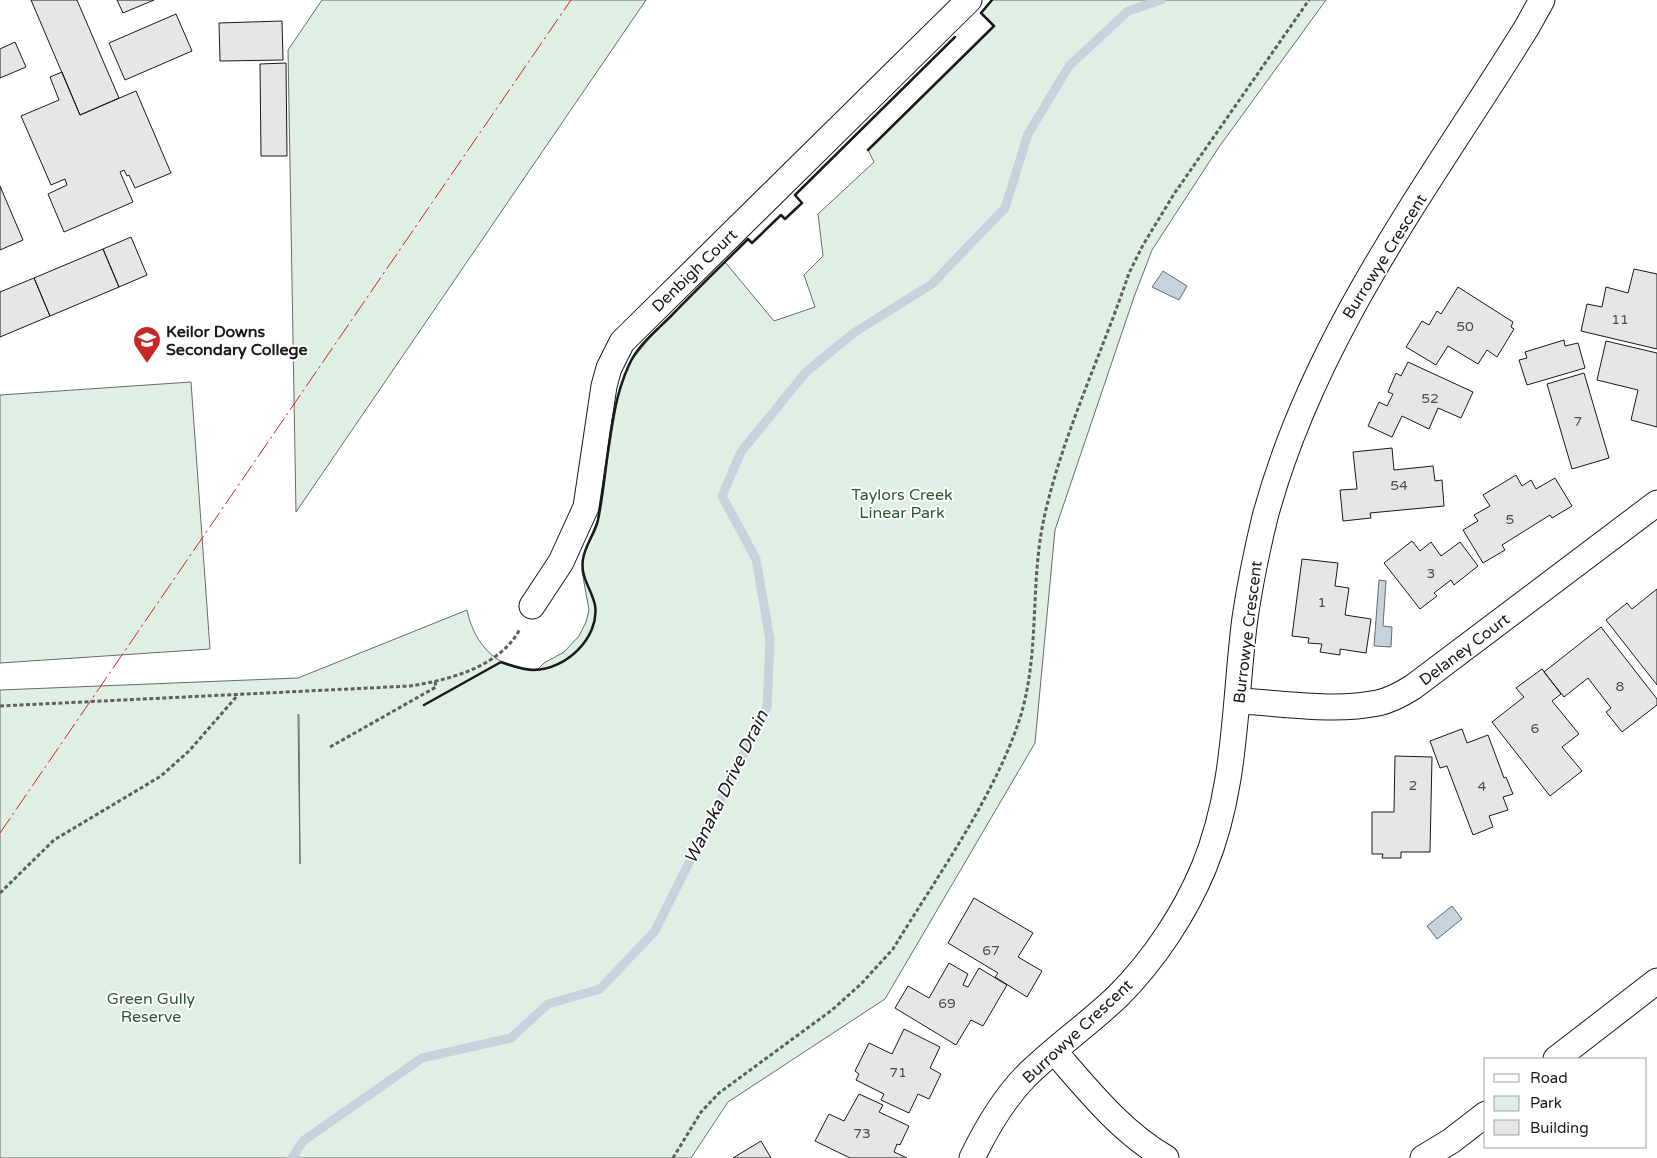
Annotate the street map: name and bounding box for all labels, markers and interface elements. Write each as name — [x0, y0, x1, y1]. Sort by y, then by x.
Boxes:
street label: Burrowye Crescent — [1338, 190, 1431, 323]
street label: Denbigh Court — [648, 225, 742, 317]
house number: 11 — [1611, 311, 1629, 328]
house number: 50 — [1456, 318, 1474, 335]
place label: Keilor Downs Secondary College — [166, 322, 308, 360]
school or university icon: Keilor Downs Secondary College — [132, 325, 162, 364]
house number: 52 — [1421, 390, 1439, 407]
house number: 7 — [1574, 413, 1582, 430]
house number: 54 — [1390, 477, 1408, 494]
park label: Taylors Creek Linear Park — [851, 485, 953, 523]
house number: 5 — [1506, 511, 1514, 528]
street label: Burrowye Crescent — [1229, 560, 1267, 705]
house number: 3 — [1427, 565, 1435, 582]
house number: 1 — [1318, 594, 1326, 611]
street label: Delaney Court — [1416, 609, 1514, 690]
house number: 8 — [1616, 678, 1625, 695]
water label: Wanaka Drive Drain — [679, 706, 773, 867]
house number: 6 — [1531, 720, 1540, 737]
house number: 2 — [1409, 777, 1417, 794]
house number: 4 — [1478, 778, 1487, 795]
house number: 67 — [982, 942, 1000, 959]
street label: Burrowye Crescent — [1018, 975, 1137, 1088]
park label: Green Gully Reserve — [107, 989, 196, 1027]
house number: 69 — [938, 995, 956, 1012]
legend — [1484, 1058, 1647, 1148]
house number: 71 — [889, 1064, 907, 1081]
text: Road — [1530, 1069, 1568, 1087]
text: Park — [1530, 1094, 1562, 1112]
text: Building — [1530, 1119, 1589, 1137]
house number: 73 — [853, 1125, 871, 1142]

